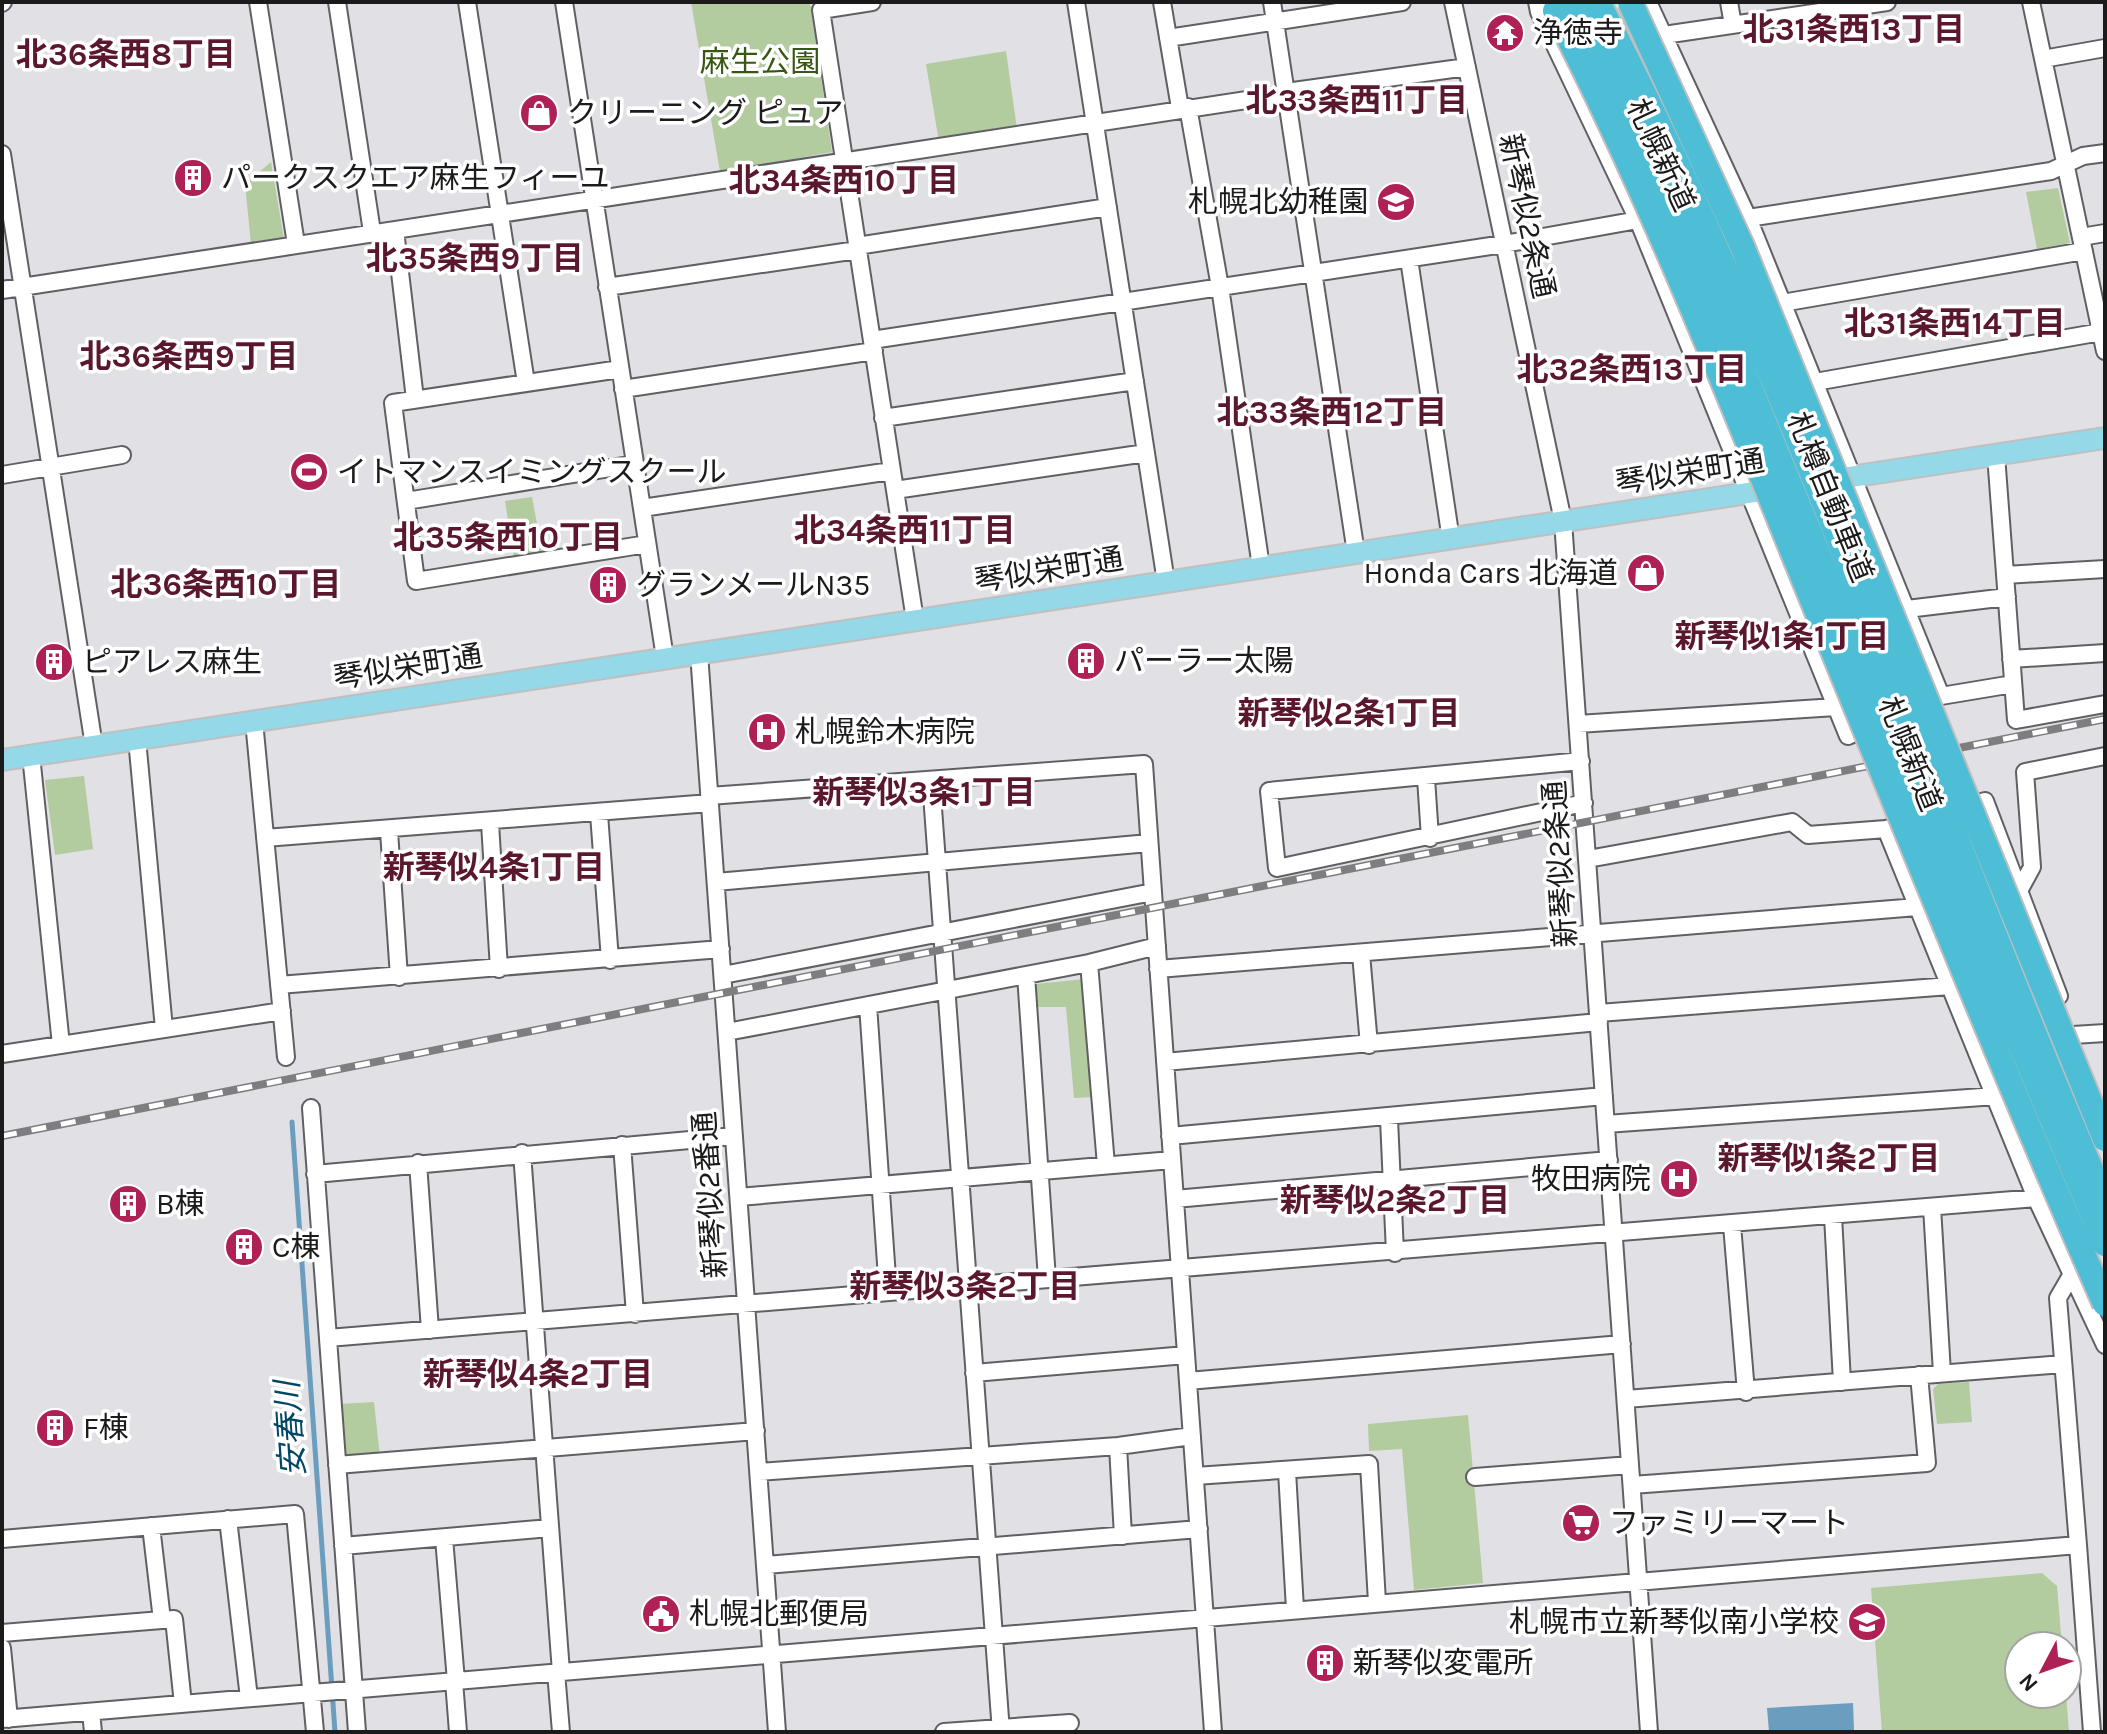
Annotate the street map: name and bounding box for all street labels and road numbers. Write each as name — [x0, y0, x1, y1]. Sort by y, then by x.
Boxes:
street label: 札幌新道 — [1619, 93, 1703, 217]
street label: 新琴似2条通 — [1492, 130, 1562, 302]
street label: 札樽自動車道 — [1780, 407, 1880, 587]
street label: 琴似栄町通 — [1613, 442, 1767, 502]
street label: 琴似栄町通 — [972, 540, 1126, 600]
street label: 琴似栄町通 — [331, 637, 485, 697]
street label: 札幌新道 — [1871, 692, 1949, 816]
street label: 新琴似2条通 — [1536, 779, 1584, 949]
street label: 新琴似2番通 — [686, 1110, 734, 1280]

